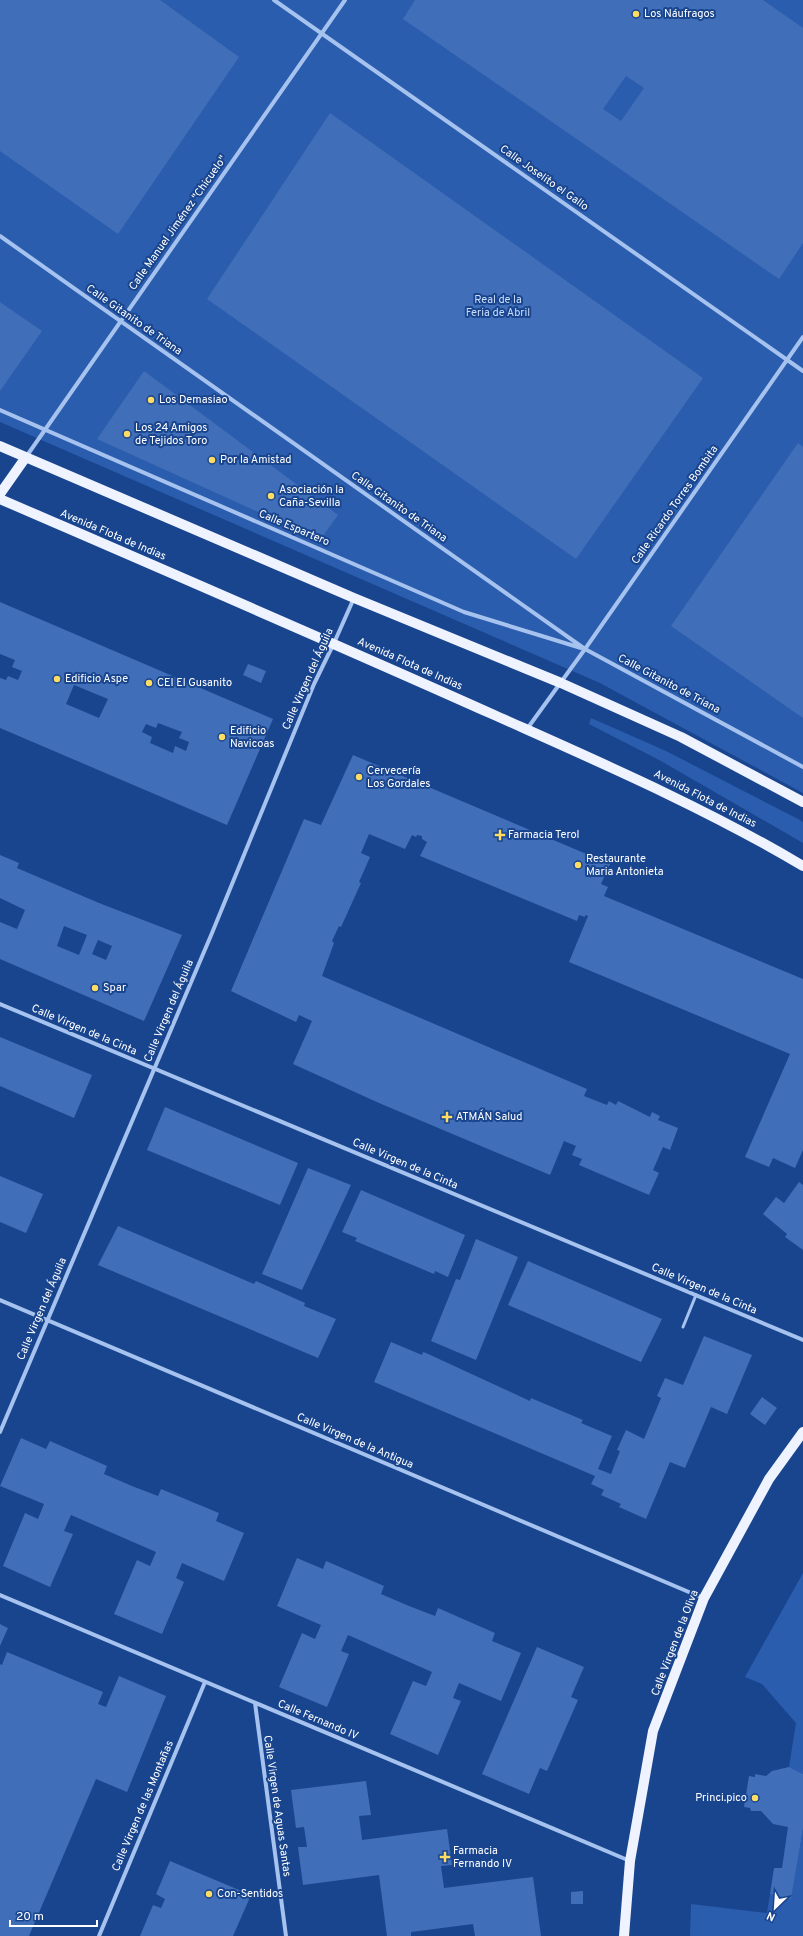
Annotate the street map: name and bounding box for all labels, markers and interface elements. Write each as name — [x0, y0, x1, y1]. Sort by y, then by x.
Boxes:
place label: Los Náufragos — [644, 7, 715, 21]
marker: Los Náufragos — [631, 9, 641, 19]
street label: Calle Joselito el Gallo — [497, 142, 591, 214]
street label: Calle Manuel Jiménez "Chicuelo" — [126, 153, 230, 293]
street label: Calle Gitanito de Triana — [83, 282, 185, 359]
park label: Real de la Feria de Abril — [466, 293, 530, 320]
place label: Los Demasiao — [159, 393, 228, 407]
marker: Los Demasiao — [146, 395, 156, 405]
place label: Los 24 Amigos de Tejidos Toro — [135, 421, 207, 448]
marker: Los 24 Amigos de Tejidos Toro — [122, 429, 132, 439]
street label: Calle Ricardo Torres Bombita — [629, 443, 722, 567]
place label: Por la Amistad — [220, 453, 292, 467]
marker: Por la Amistad — [207, 455, 217, 465]
street label: Calle Gitanito de Triana — [348, 469, 450, 546]
place label: Asociación la Caña-Sevilla — [279, 483, 344, 510]
marker: Asociación la Caña-Sevilla — [266, 491, 276, 501]
street label: Avenida Flota de Indias — [58, 506, 168, 564]
street label: Calle Espartero — [256, 507, 332, 549]
street label: Calle Virgen del Águila — [278, 625, 337, 732]
street label: Avenida Flota de Indias — [355, 634, 465, 694]
street label: Calle Gitanito de Triana — [615, 651, 723, 717]
place label: Edificio Aspe — [65, 672, 128, 686]
marker: Edificio Aspe — [52, 674, 62, 684]
place label: CEI El Gusanito — [157, 676, 232, 690]
marker: CEI El Gusanito — [144, 678, 154, 688]
place label: Edificio Navicoas — [230, 724, 274, 751]
marker: Edificio Navicoas — [217, 732, 227, 742]
place label: Cervecería Los Gordales — [367, 764, 430, 791]
street label: Avenida Flota de Indias — [651, 767, 759, 831]
marker: Cervecería Los Gordales — [354, 772, 364, 782]
place label: Farmacia Terol — [508, 828, 579, 842]
marker: Farmacia Terol — [495, 830, 505, 840]
place label: Restaurante Maria Antonieta — [586, 852, 664, 879]
marker: Restaurante Maria Antonieta — [573, 860, 583, 870]
street label: Calle Virgen del Águila — [140, 957, 197, 1064]
place label: Spar — [103, 981, 127, 995]
marker: Spar — [90, 983, 100, 993]
street label: Calle Virgen de la Cinta — [29, 1001, 139, 1059]
place label: ATMÁN Salud — [456, 1109, 522, 1124]
marker: ATMÁN Salud — [441, 1111, 453, 1123]
street label: Calle Virgen de la Cinta — [350, 1135, 460, 1193]
street label: Calle Virgen del Águila — [13, 1255, 70, 1362]
street label: Calle Virgen de la Cinta — [649, 1260, 759, 1318]
street label: Calle Virgen de la Antigua — [294, 1410, 416, 1472]
street label: Calle Virgen de la Oliva — [648, 1588, 702, 1698]
street label: Calle Fernando IV — [275, 1697, 361, 1743]
street label: Calle Virgen de Aguas Santas — [260, 1734, 294, 1878]
street label: Calle Virgen de las Montañas — [109, 1738, 177, 1874]
place label: Princi.pico — [695, 1791, 747, 1805]
marker: Princi.pico — [750, 1793, 760, 1803]
place label: Farmacia Fernando IV — [453, 1844, 512, 1871]
marker: Farmacia Fernando IV — [440, 1852, 450, 1862]
place label: Con-Sentidos — [217, 1887, 283, 1901]
north arrow — [755, 1888, 795, 1928]
marker: Con-Sentidos — [204, 1889, 214, 1899]
scale bar — [10, 1902, 97, 1928]
text: N — [765, 1908, 778, 1924]
text: 20 m — [16, 1909, 44, 1925]

